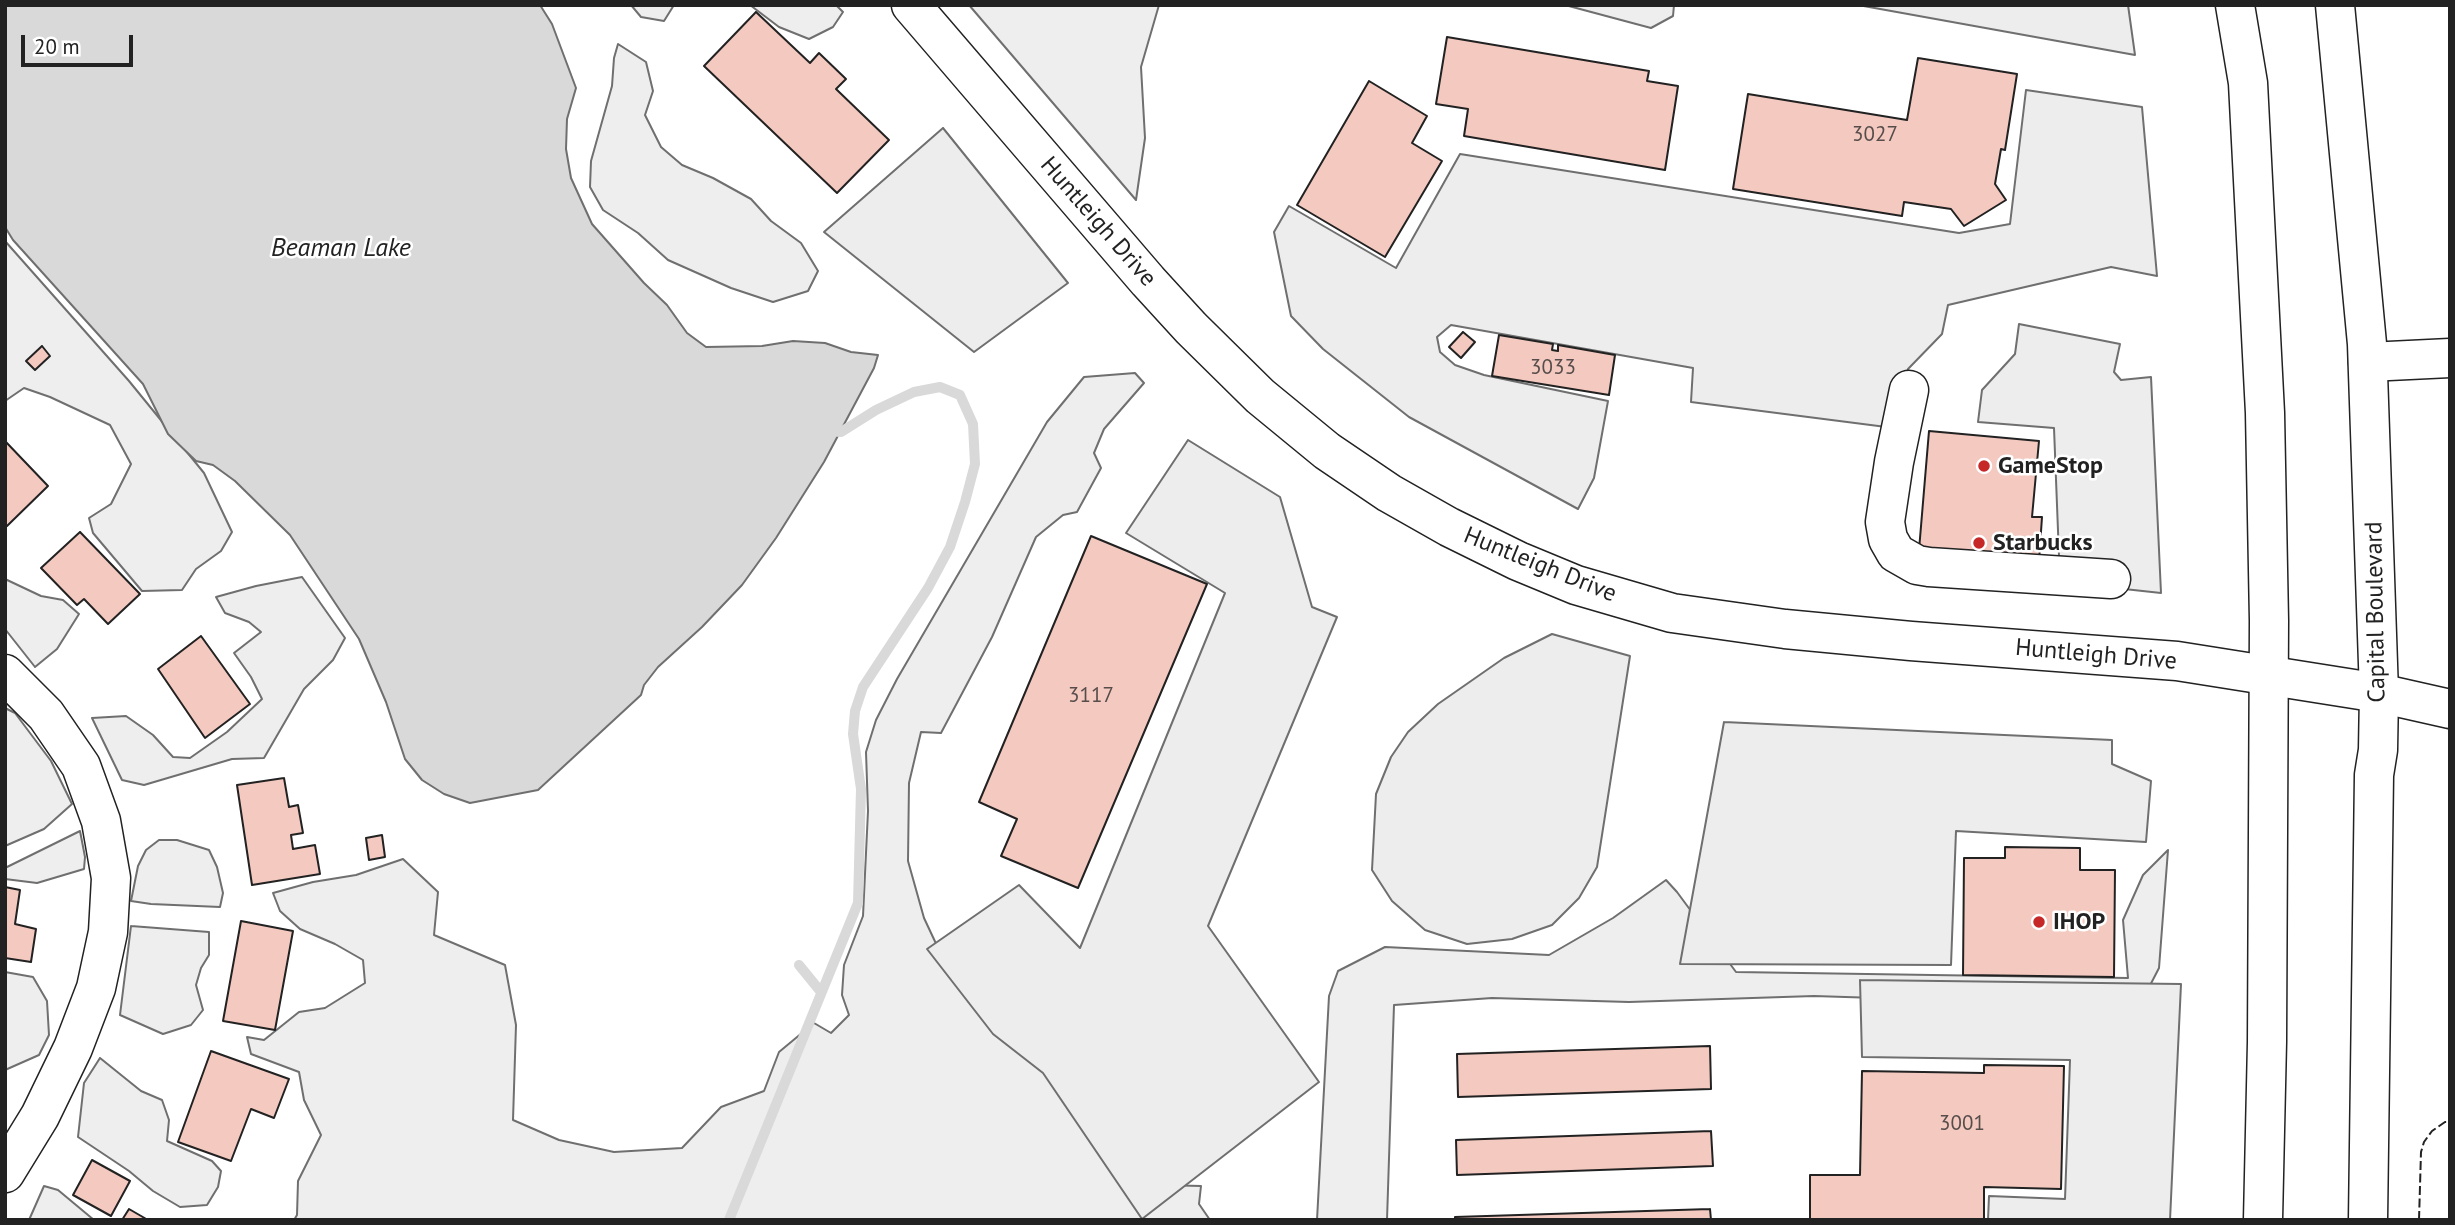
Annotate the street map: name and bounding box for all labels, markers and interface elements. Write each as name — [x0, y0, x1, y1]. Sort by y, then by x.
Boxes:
scale bar — [24, 21, 136, 65]
text: 20 m — [34, 33, 80, 60]
house number: 3027 — [1852, 122, 1898, 148]
street label: Huntleigh Drive — [1034, 151, 1162, 293]
water label: Beaman Lake — [271, 233, 411, 265]
house number: 3033 — [1530, 355, 1576, 381]
place label: GameStop — [1998, 452, 2103, 480]
marker: GameStop — [1976, 458, 1992, 474]
street label: Huntleigh Drive — [1459, 521, 1621, 609]
street label: Capital Boulevard — [2360, 521, 2392, 703]
place label: Starbucks — [1993, 529, 2093, 557]
marker: Starbucks — [1971, 535, 1987, 551]
street label: Huntleigh Drive — [2014, 634, 2178, 676]
house number: 3117 — [1068, 683, 1114, 709]
place label: IHOP — [2053, 908, 2105, 936]
marker: IHOP — [2031, 914, 2047, 930]
house number: 3001 — [1939, 1111, 1985, 1137]

